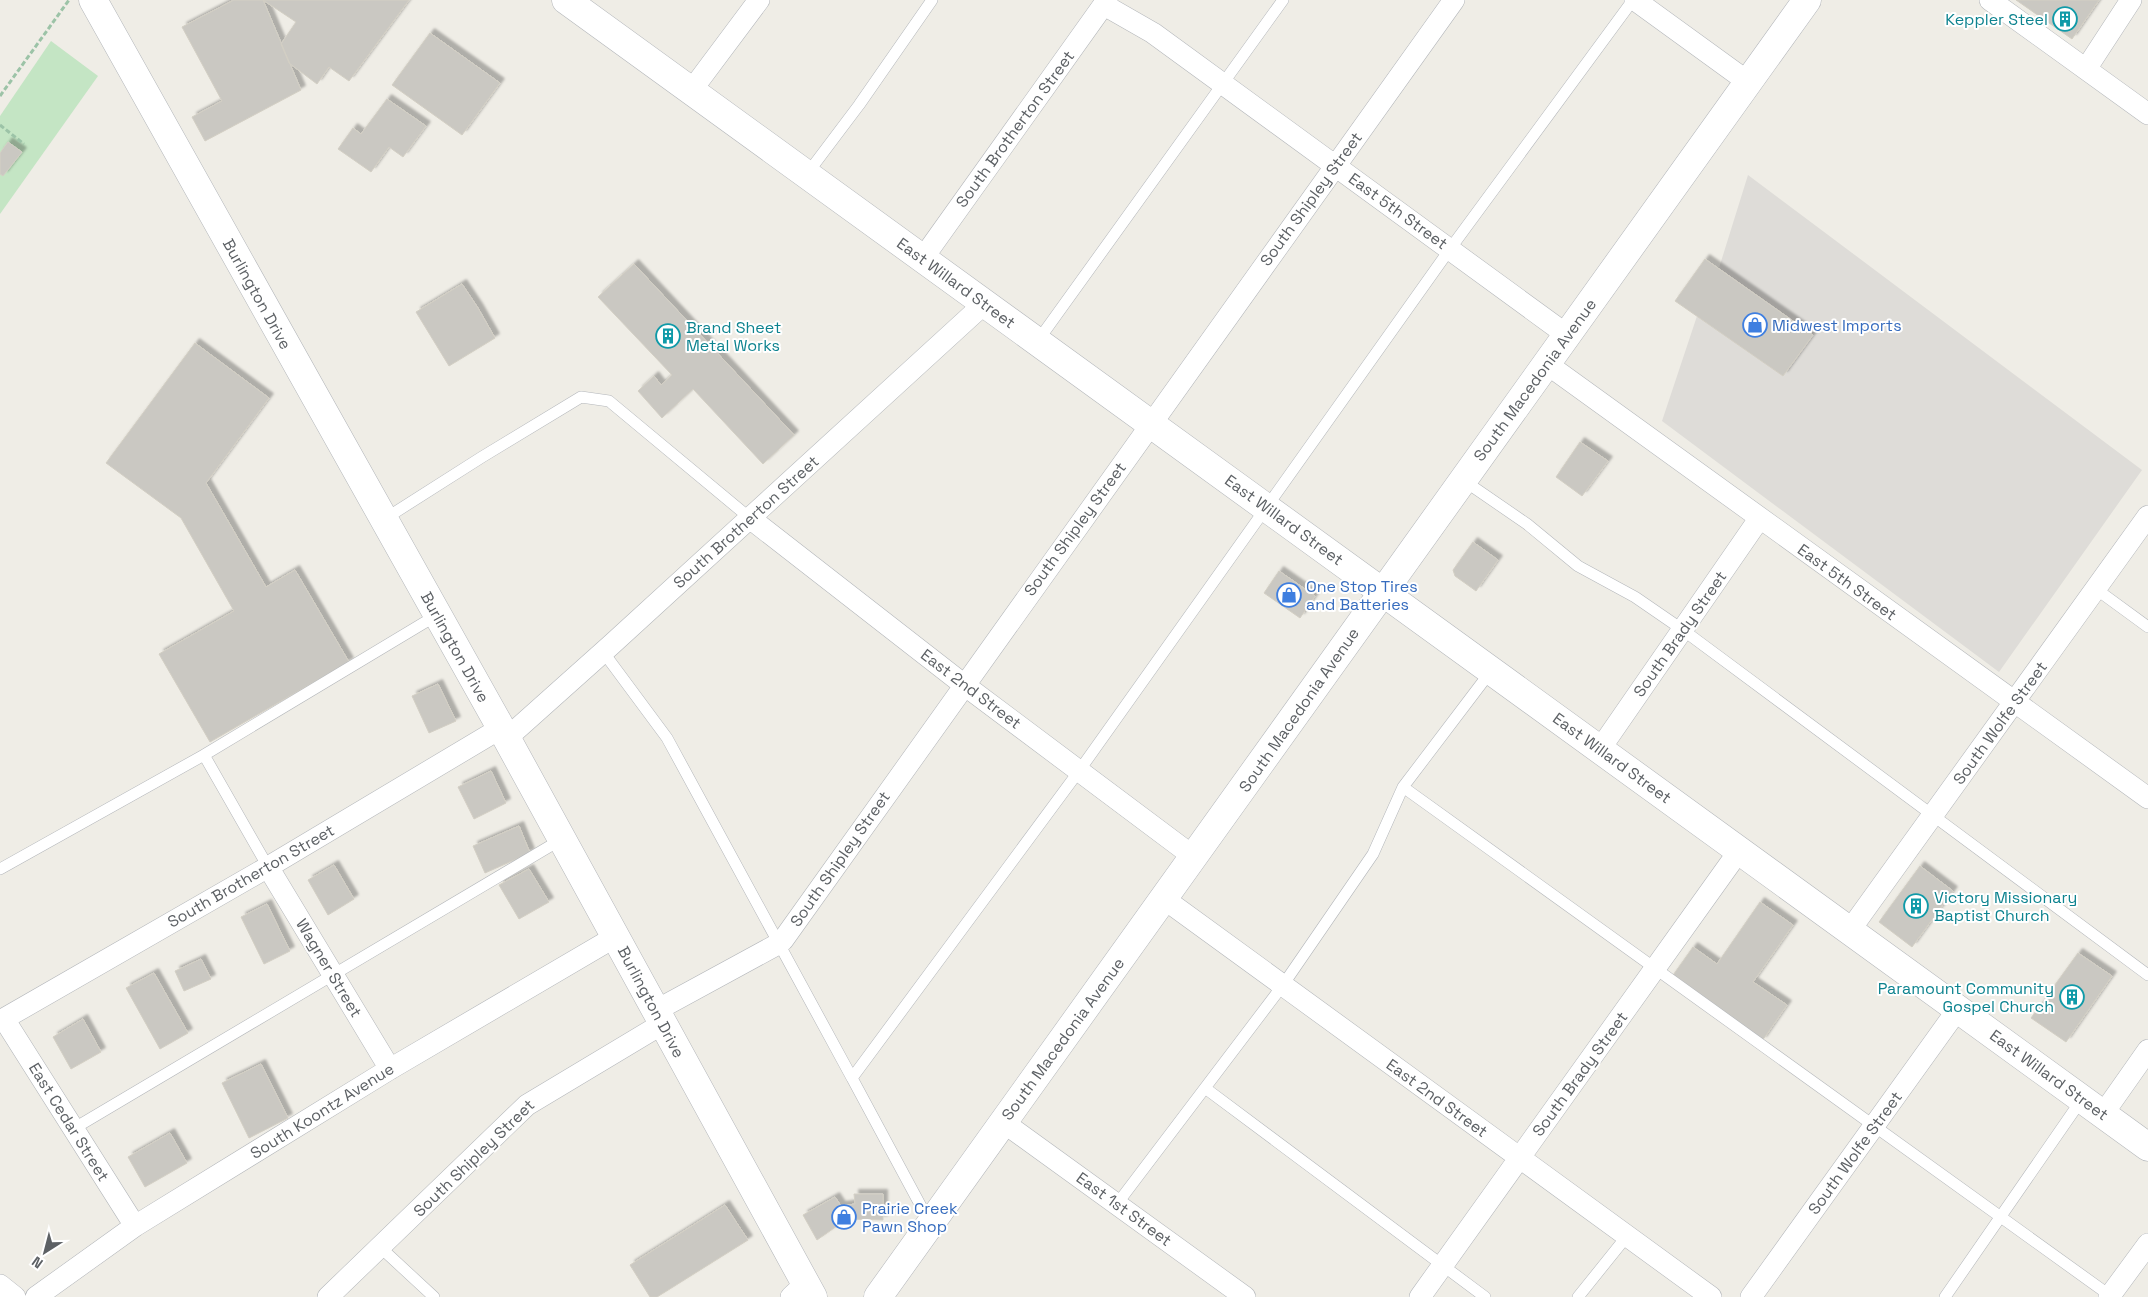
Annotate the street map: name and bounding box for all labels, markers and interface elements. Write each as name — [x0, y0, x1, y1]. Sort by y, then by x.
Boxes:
building icon: Keppler Steel — [2052, 6, 2078, 32]
place label: Keppler Steel — [1945, 9, 2048, 30]
street label: South Brotherton Street — [951, 46, 1079, 212]
street label: South Shipley Street — [1255, 128, 1367, 270]
street label: East 5th Street — [1344, 168, 1452, 254]
street label: East Willard Street — [892, 233, 1020, 333]
street label: Burlington Drive — [218, 235, 296, 353]
street label: South Macedonia Avenue — [1469, 294, 1601, 466]
shop icon: Midwest Imports — [1742, 312, 1768, 338]
place label: Midwest Imports — [1772, 315, 1902, 336]
place label: Brand Sheet Metal Works — [686, 317, 781, 356]
building icon: Brand Sheet Metal Works — [655, 323, 681, 349]
street label: South Brotherton Street — [669, 451, 823, 593]
street label: South Shipley Street — [1019, 458, 1131, 600]
street label: East Willard Street — [1220, 470, 1348, 570]
street label: East 5th Street — [1793, 539, 1901, 625]
street label: South Brady Street — [1629, 567, 1731, 701]
place label: One Stop Tires and Batteries — [1306, 576, 1418, 615]
shop icon: One Stop Tires and Batteries — [1276, 582, 1302, 608]
street label: Burlington Drive — [416, 588, 494, 706]
street label: South Macedonia Avenue — [1234, 624, 1364, 796]
street label: East 2nd Street — [917, 644, 1025, 734]
street label: South Wolfe Street — [1948, 657, 2052, 789]
street label: East Willard Street — [1548, 708, 1676, 808]
street label: South Shipley Street — [785, 787, 895, 931]
street label: South Brotherton Street — [164, 820, 338, 932]
place label: Victory Missionary Baptist Church — [1934, 887, 2077, 926]
building icon: Victory Missionary Baptist Church — [1903, 893, 1929, 919]
street label: Wagner Street — [291, 915, 367, 1021]
street label: Burlington Drive — [613, 943, 689, 1061]
street label: South Macedonia Avenue — [997, 953, 1129, 1125]
place label: Paramount Community Gospel Church — [1878, 978, 2054, 1017]
building icon: Paramount Community Gospel Church — [2059, 984, 2085, 1010]
street label: South Brady Street — [1528, 1007, 1632, 1141]
street label: East Willard Street — [1985, 1025, 2113, 1125]
street label: East 2nd Street — [1382, 1054, 1492, 1142]
street label: South Koontz Avenue — [246, 1058, 398, 1164]
street label: East Cedar Street — [24, 1059, 114, 1185]
street label: South Wolfe Street — [1803, 1087, 1907, 1219]
street label: South Shipley Street — [409, 1095, 539, 1221]
street label: East 1st Street — [1072, 1167, 1176, 1251]
place label: Prairie Creek Pawn Shop — [862, 1198, 958, 1237]
shop icon: Prairie Creek Pawn Shop — [831, 1204, 857, 1230]
north arrow — [20, 1227, 70, 1277]
text: N — [28, 1252, 46, 1273]

